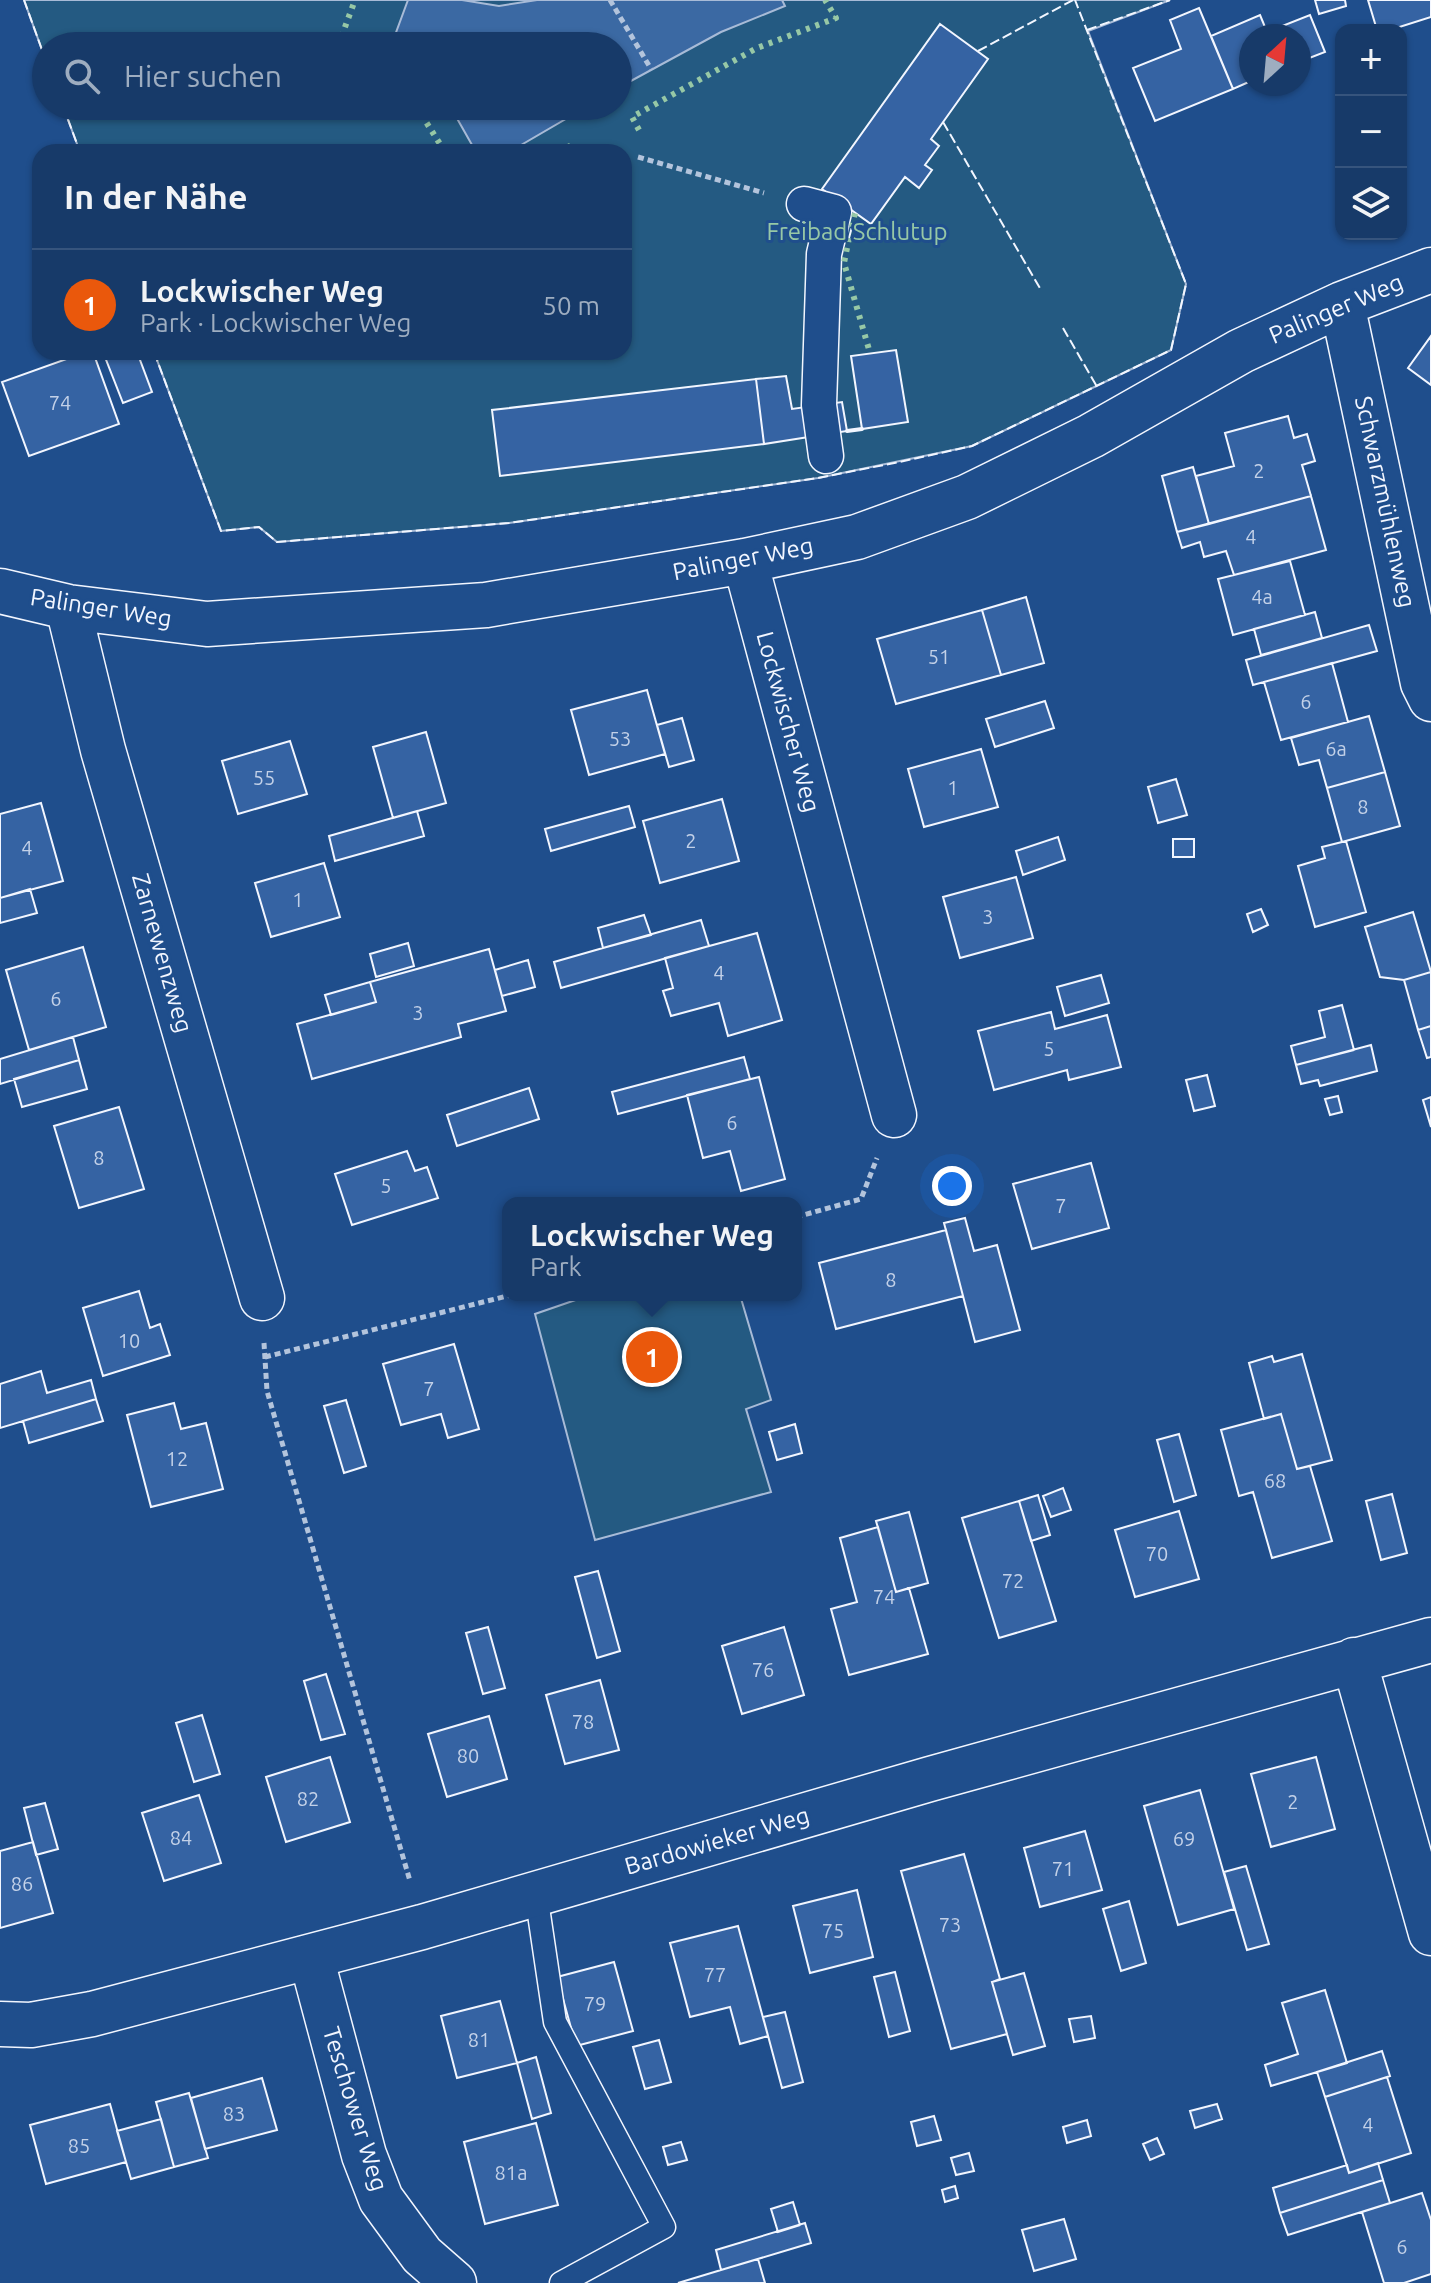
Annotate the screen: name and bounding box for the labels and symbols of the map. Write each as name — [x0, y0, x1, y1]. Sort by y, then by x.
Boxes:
north arrow — [1239, 24, 1311, 96]
park label: Freibad Schlutup — [767, 218, 947, 245]
street label: Palinger Weg — [1265, 268, 1407, 349]
house number: 74 — [49, 391, 71, 414]
street label: Schwarzmühlenweg — [1350, 394, 1421, 610]
house number: 2 — [1253, 459, 1265, 482]
house number: 4 — [1245, 525, 1257, 548]
street label: Palinger Weg — [670, 532, 816, 585]
street label: Palinger Weg — [28, 583, 174, 632]
house number: 4a — [1251, 585, 1273, 608]
street label: Lockwischer Weg — [751, 629, 826, 815]
house number: 51 — [928, 645, 950, 668]
house number: 6 — [1300, 690, 1312, 713]
house number: 53 — [609, 727, 631, 750]
house number: 6a — [1325, 737, 1347, 760]
house number: 55 — [253, 766, 275, 789]
house number: 1 — [947, 776, 959, 799]
house number: 8 — [1357, 795, 1369, 818]
house number: 2 — [685, 829, 697, 852]
house number: 4 — [21, 836, 33, 859]
street label: Zarnewenzweg — [127, 870, 198, 1036]
house number: 1 — [292, 888, 304, 911]
house number: 3 — [982, 905, 994, 928]
house number: 4 — [713, 961, 725, 984]
house number: 6 — [50, 987, 62, 1010]
house number: 3 — [412, 1001, 424, 1024]
house number: 5 — [1043, 1037, 1055, 1060]
house number: 6 — [726, 1111, 738, 1134]
house number: 8 — [93, 1146, 105, 1169]
your location — [932, 1166, 972, 1206]
house number: 5 — [380, 1174, 392, 1197]
house number: 7 — [1055, 1194, 1067, 1217]
house number: 8 — [885, 1268, 897, 1291]
pin: 1 — [626, 1327, 678, 1387]
house number: 10 — [118, 1329, 140, 1352]
house number: 7 — [423, 1377, 435, 1400]
house number: 12 — [166, 1447, 188, 1470]
house number: 68 — [1264, 1469, 1286, 1492]
house number: 70 — [1146, 1542, 1168, 1565]
house number: 72 — [1002, 1569, 1024, 1592]
house number: 74 — [873, 1585, 895, 1608]
house number: 76 — [752, 1658, 774, 1681]
house number: 78 — [572, 1710, 594, 1733]
house number: 80 — [457, 1744, 479, 1767]
house number: 82 — [297, 1787, 319, 1810]
house number: 2 — [1287, 1790, 1299, 1813]
street label: Bardowieker Weg — [621, 1801, 812, 1880]
house number: 84 — [170, 1826, 192, 1849]
house number: 69 — [1173, 1827, 1195, 1850]
house number: 71 — [1052, 1857, 1074, 1880]
house number: 86 — [11, 1872, 33, 1895]
house number: 73 — [939, 1913, 961, 1936]
house number: 75 — [822, 1919, 844, 1942]
house number: 77 — [704, 1963, 726, 1986]
house number: 79 — [584, 1992, 606, 2015]
street label: Teschower Weg — [318, 2024, 393, 2194]
house number: 81 — [468, 2028, 490, 2051]
house number: 83 — [223, 2102, 245, 2125]
house number: 4 — [1362, 2113, 1374, 2136]
house number: 85 — [68, 2134, 90, 2157]
house number: 81a — [495, 2161, 527, 2184]
house number: 6 — [1396, 2235, 1408, 2258]

